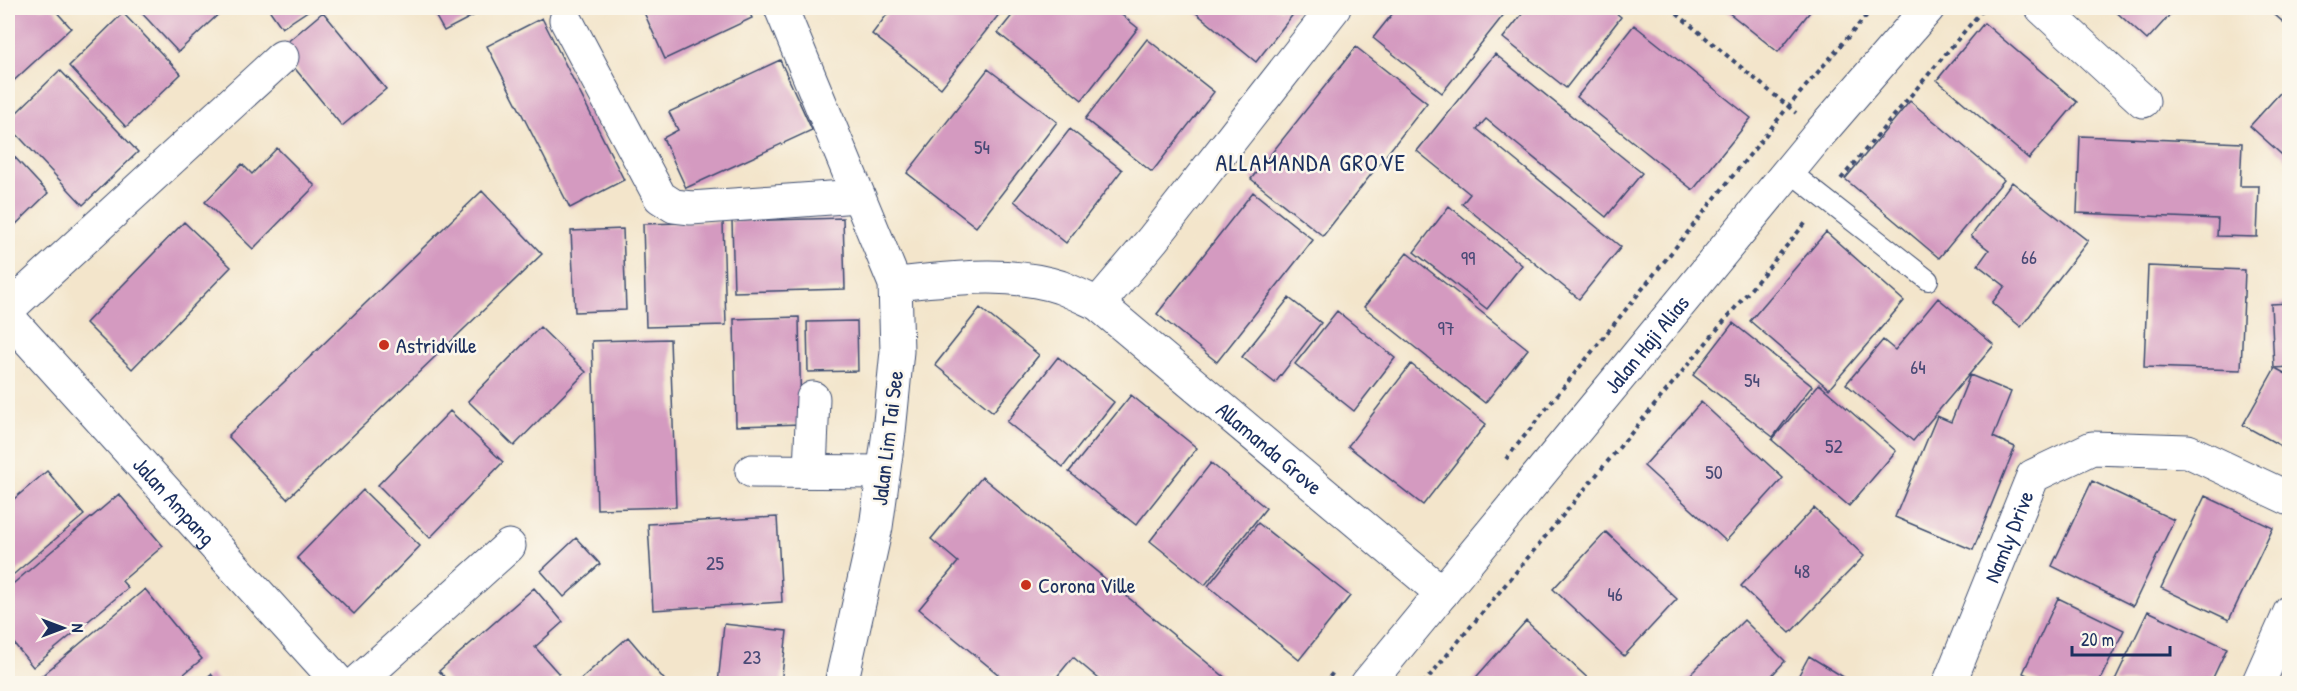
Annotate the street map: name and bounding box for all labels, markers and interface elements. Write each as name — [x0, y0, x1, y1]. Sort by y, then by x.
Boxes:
house number: 54 — [974, 133, 990, 160]
district label: ALLAMANDA GROVE — [1215, 146, 1407, 178]
house number: 66 — [2021, 243, 2037, 270]
house number: 99 — [1461, 244, 1475, 271]
street label: Jalan Haji Alias — [1597, 289, 1696, 400]
house number: 97 — [1437, 314, 1455, 341]
place label: Astridville — [396, 330, 477, 360]
marker: Astridville — [377, 338, 391, 352]
house number: 64 — [1910, 353, 1926, 380]
house number: 54 — [1744, 366, 1760, 393]
street label: Jalan Lim Tai See — [864, 368, 910, 507]
street label: Allamanda Grove — [1210, 395, 1329, 502]
house number: 52 — [1825, 432, 1844, 459]
street label: Jalan Ampang — [126, 450, 222, 552]
house number: 50 — [1705, 458, 1723, 485]
street label: Namly Drive — [1976, 486, 2041, 587]
house number: 25 — [706, 549, 724, 576]
house number: 48 — [1794, 557, 1810, 584]
place label: Corona Ville — [1038, 570, 1136, 600]
marker: Corona Ville — [1019, 578, 1033, 592]
house number: 46 — [1607, 580, 1623, 607]
north arrow — [33, 598, 93, 658]
scale bar — [2072, 619, 2170, 657]
text: N — [67, 624, 89, 633]
text: 20 m — [2081, 627, 2114, 652]
house number: 23 — [743, 643, 761, 670]

